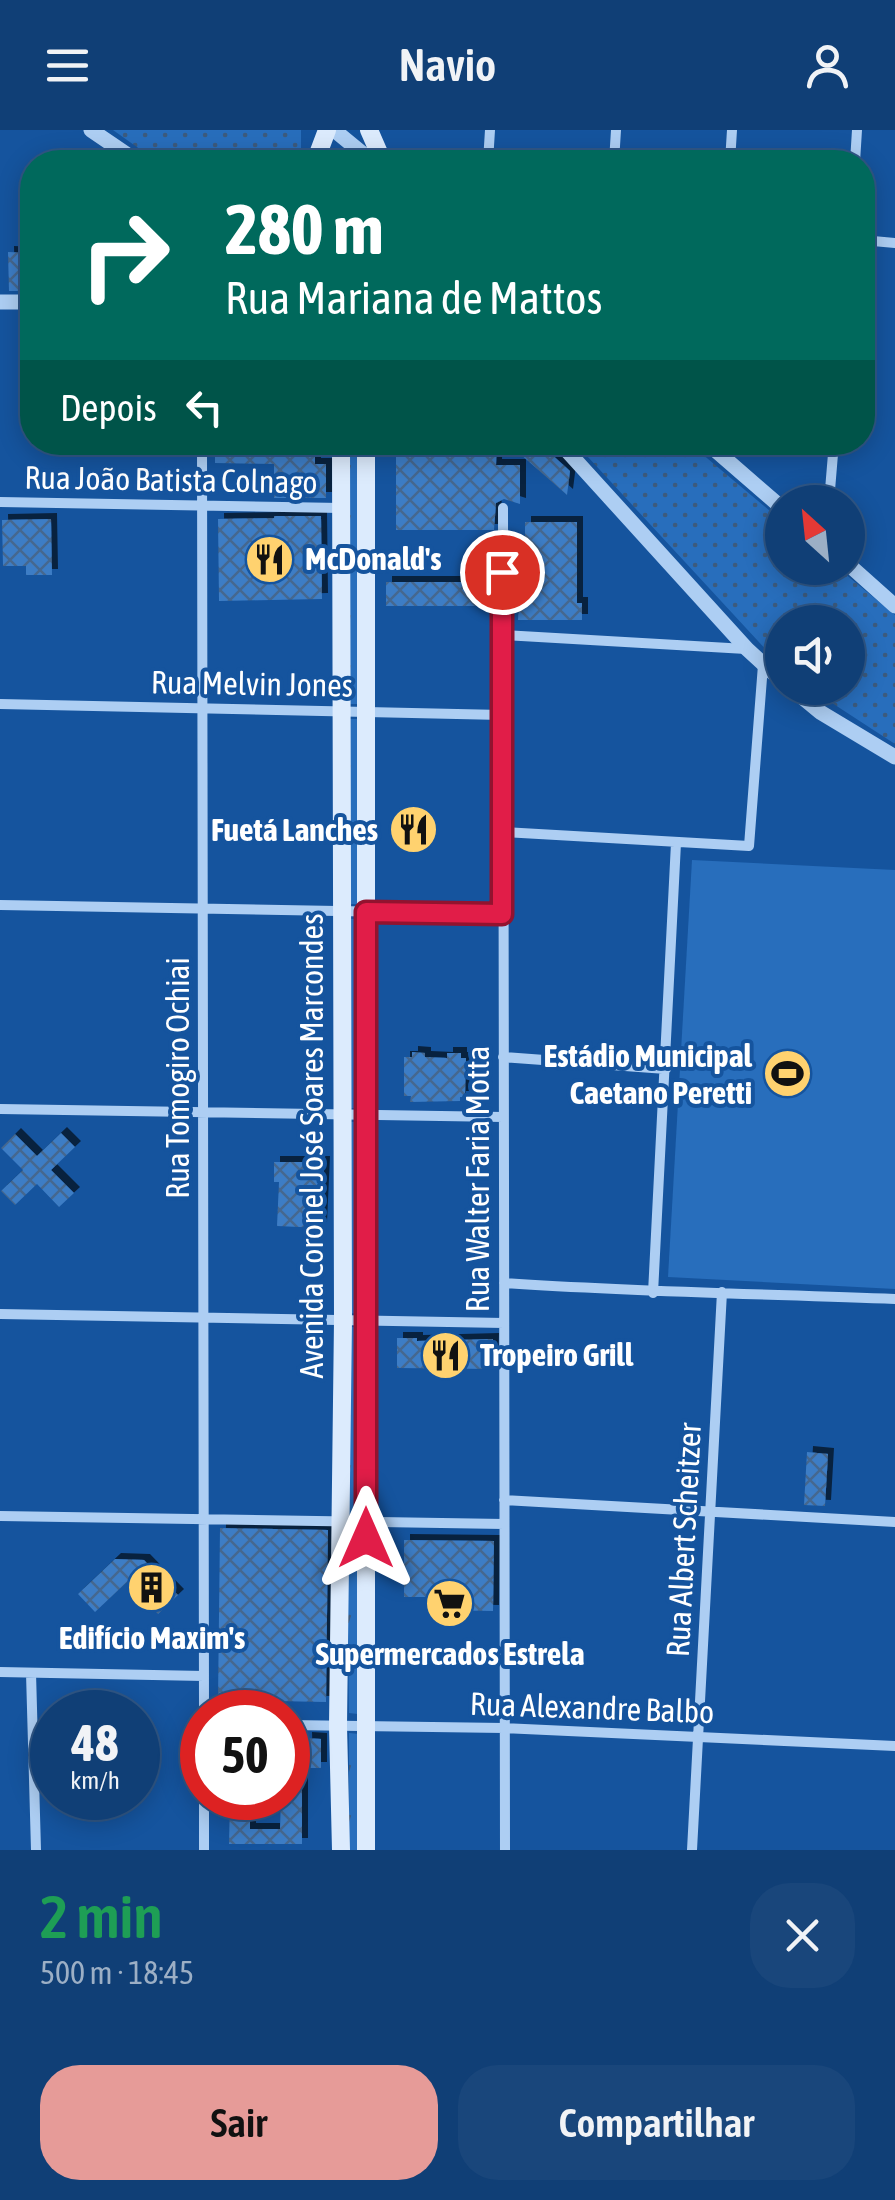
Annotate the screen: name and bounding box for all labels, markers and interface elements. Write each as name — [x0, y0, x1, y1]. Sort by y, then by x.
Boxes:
icon: menu — [40, 38, 95, 93]
icon: person — [800, 38, 855, 93]
text: Navio — [399, 39, 496, 91]
text: 280 m — [225, 189, 384, 269]
icon: right — [60, 190, 190, 320]
text: Rua Mariana de Mattos — [225, 272, 602, 324]
icon: left — [177, 380, 232, 435]
text: Depois — [60, 386, 157, 429]
street label: Rua João Batista Colnago — [24, 458, 318, 501]
north arrow — [765, 485, 865, 585]
map controls — [765, 485, 865, 705]
pin — [460, 530, 545, 615]
restaurant icon: McDonald's — [244, 533, 296, 585]
place label: McDonald's — [305, 540, 442, 577]
icon: arrive — [475, 545, 530, 600]
button: sound — [765, 605, 865, 705]
street label: Rua Melvin Jones — [151, 663, 353, 704]
restaurant icon: Fuetá Lanches — [387, 804, 439, 856]
place label: Fuetá Lanches — [211, 811, 378, 848]
street label: Avenida Coronel José Soares Marcondes — [293, 914, 330, 1378]
street label: Rua Tomogiro Ochiai — [159, 957, 196, 1199]
place label: Estádio Municipal Caetano Peretti — [544, 1037, 753, 1111]
street label: Rua Walter Faria Motta — [459, 1046, 496, 1312]
sports icon: Estádio Municipal Caetano Peretti — [761, 1048, 813, 1100]
restaurant icon: Tropeiro Grill — [419, 1329, 471, 1381]
place label: Tropeiro Grill — [480, 1336, 634, 1373]
street label: Rua Albert Scheitzer — [659, 1421, 708, 1658]
position arrow — [314, 1486, 418, 1590]
building icon: Edifício Maxim's — [126, 1562, 178, 1614]
supermarket icon: Supermercados Estrela — [424, 1578, 476, 1630]
place label: Edifício Maxim's — [59, 1619, 245, 1656]
place label: Supermercados Estrela — [315, 1635, 585, 1672]
street label: Rua Alexandre Balbo — [469, 1685, 715, 1730]
speed limit sign: 50 — [180, 1690, 310, 1820]
text: 48 — [71, 1714, 118, 1772]
text: km/h — [70, 1766, 120, 1794]
text: 2 min — [40, 1882, 163, 1951]
button: close — [750, 1883, 855, 1988]
text: 500 m · 18:45 — [40, 1954, 194, 1991]
button: Sair — [40, 2065, 438, 2180]
button: Compartilhar — [458, 2065, 855, 2180]

